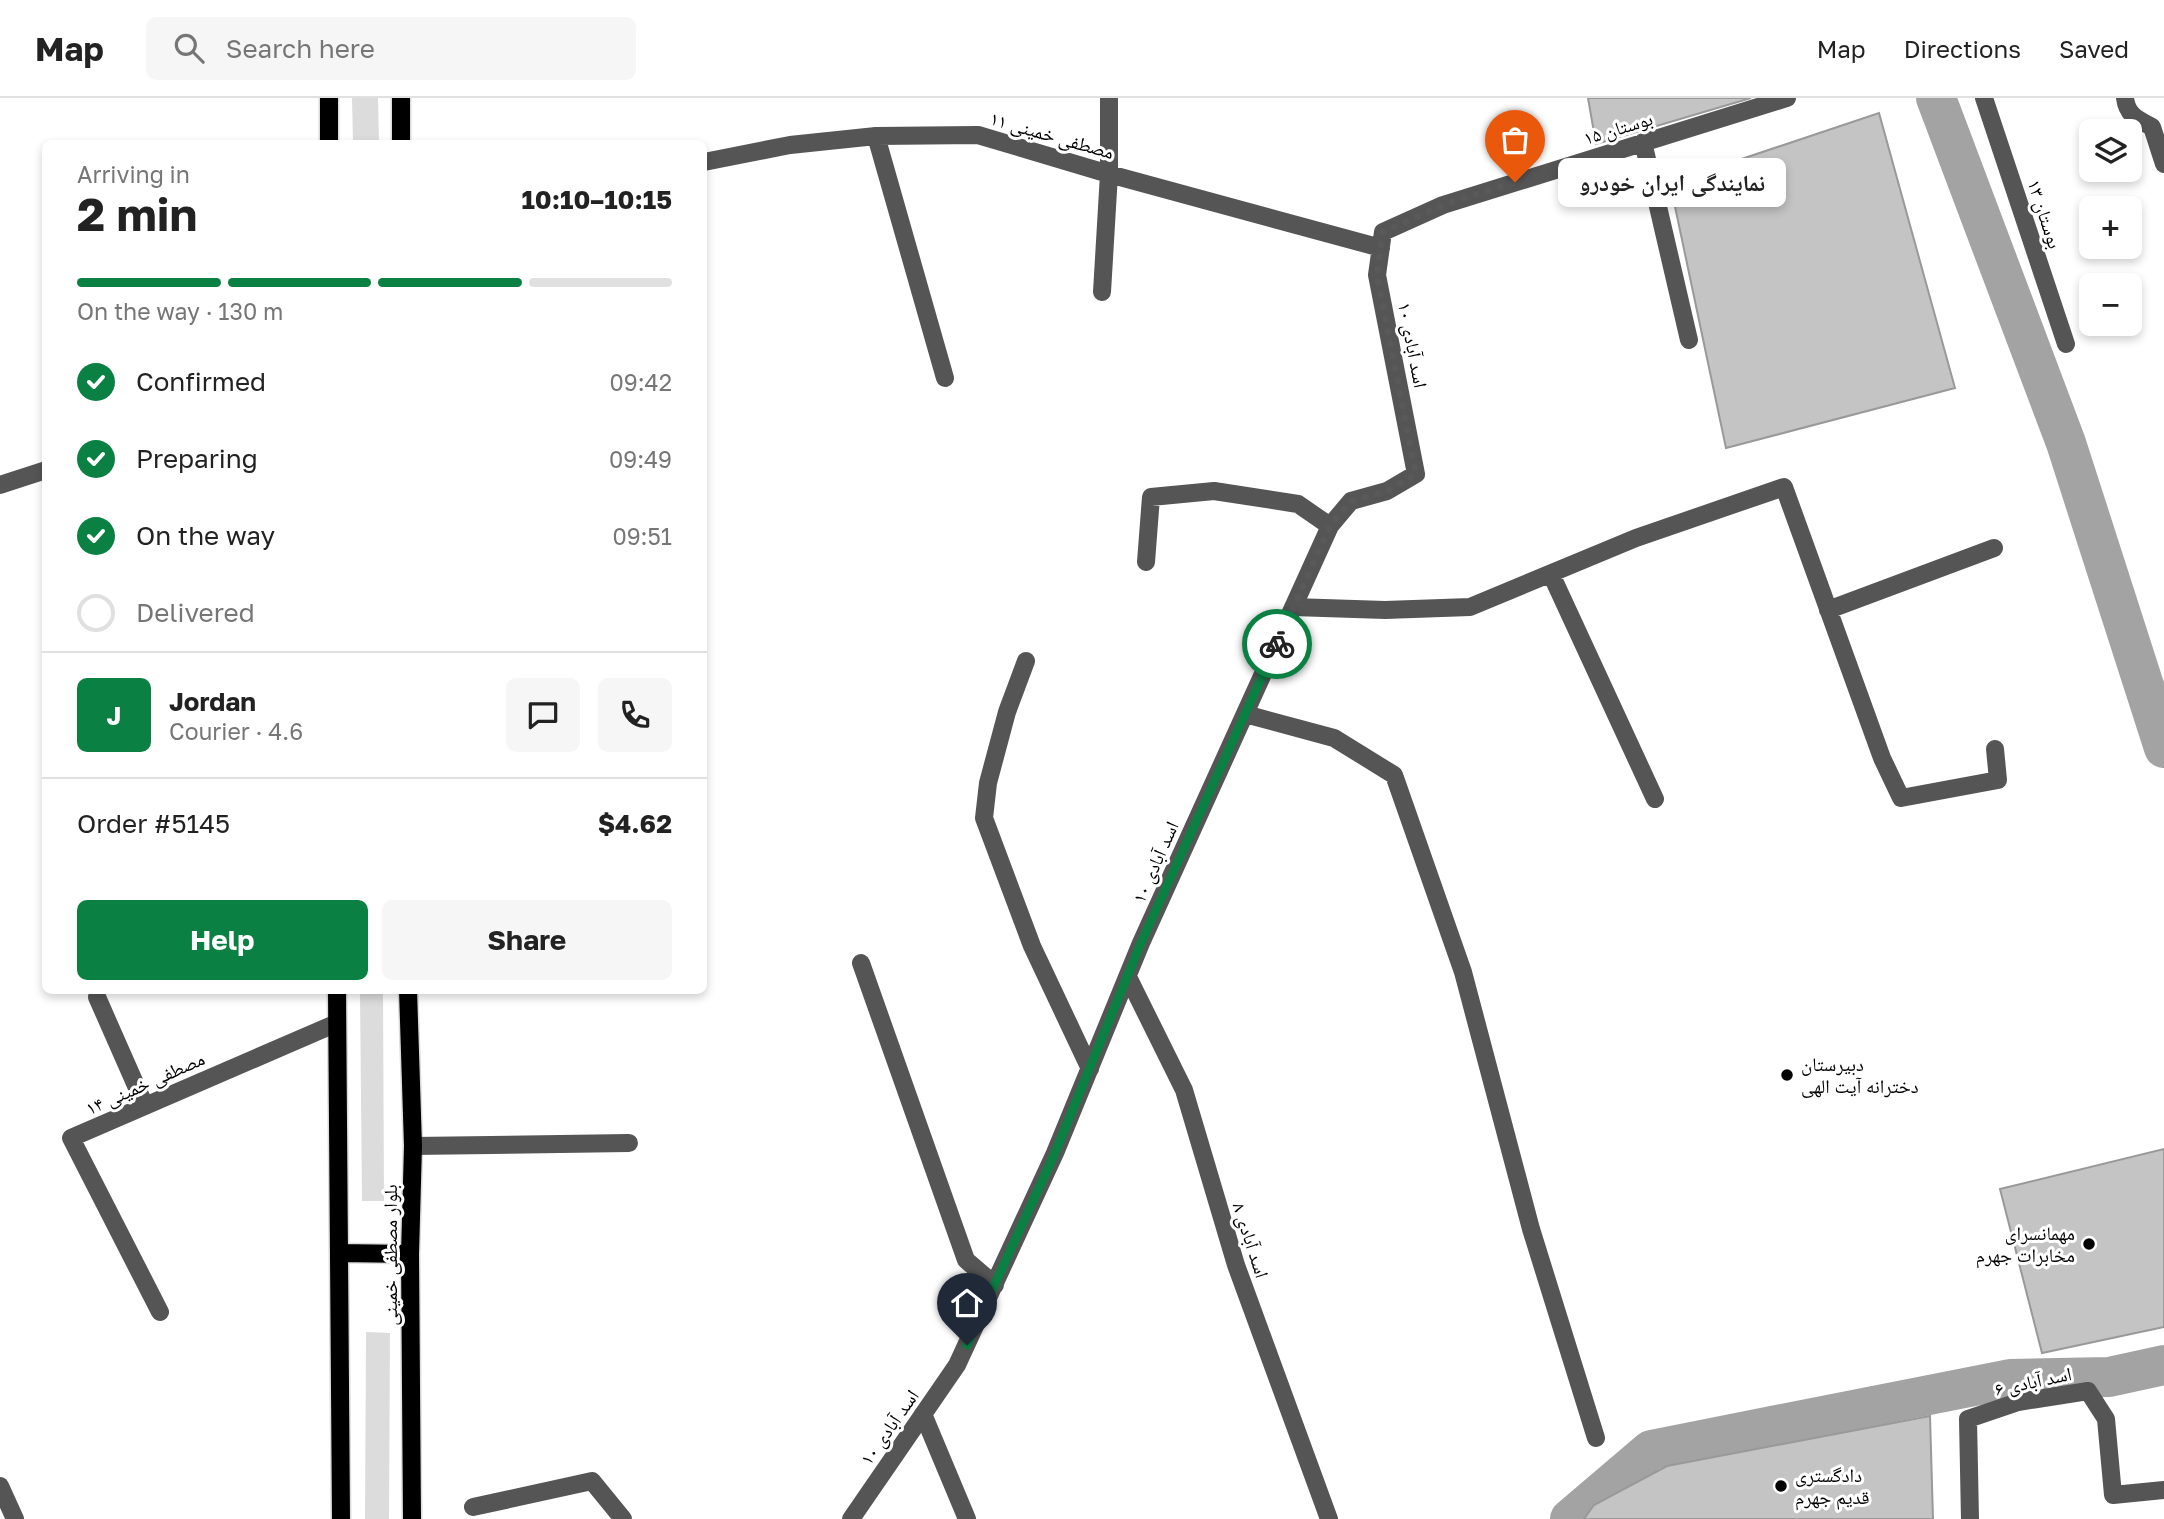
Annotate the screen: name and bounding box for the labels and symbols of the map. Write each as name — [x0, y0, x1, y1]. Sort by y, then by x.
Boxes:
street label: مصطفی خمینی ۱۱ — [987, 106, 1117, 164]
street label: بوستان ۱۵ — [1580, 106, 1656, 150]
pin — [1485, 110, 1545, 182]
callout: نمایندگی ایران خودرو — [1557, 158, 1784, 206]
street label: بوستان ۱۳ — [2023, 176, 2067, 252]
street label: اسد آبادی ۱۰ — [1393, 300, 1433, 390]
courier — [1242, 609, 1312, 679]
street label: اسد آبادی ۱۰ — [1126, 817, 1184, 907]
street label: مصطفی خمینی ۱۴ — [82, 1046, 208, 1120]
place label: دبیرستان دخترانه آیت الهی — [1801, 1052, 1919, 1098]
marker: دبیرستان دخترانه آیت الهی — [1779, 1067, 1795, 1083]
street label: بلوار مصطفی خمینی — [378, 1184, 402, 1326]
street label: اسد آبادی ۸ — [1227, 1199, 1275, 1281]
place label: مهمانسرای مخابرات جهرم — [1976, 1221, 2075, 1269]
marker: مهمانسرای مخابرات جهرم — [2081, 1236, 2097, 1252]
pin — [937, 1273, 997, 1345]
street label: اسد آبادی ۶ — [1992, 1361, 2074, 1401]
street label: اسد آبادی ۱۰ — [854, 1385, 924, 1469]
place label: دادگستری قدیم جهرم — [1795, 1463, 1870, 1511]
marker: دادگستری قدیم جهرم — [1773, 1478, 1789, 1494]

